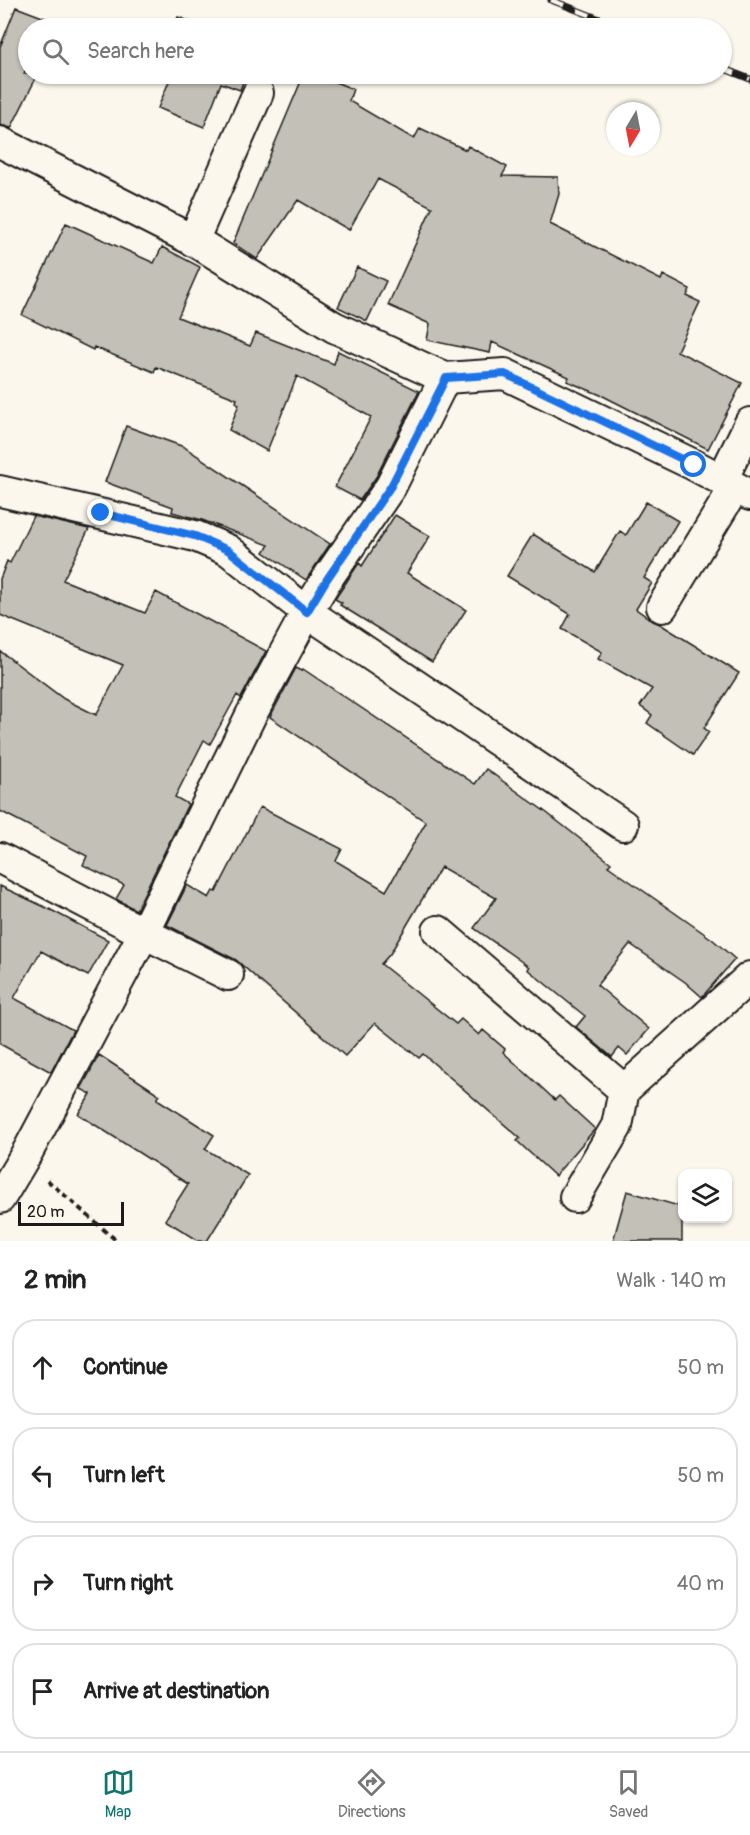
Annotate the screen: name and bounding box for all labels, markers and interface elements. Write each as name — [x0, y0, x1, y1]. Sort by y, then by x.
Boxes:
search box — [18, 18, 732, 84]
icon: search — [39, 35, 72, 68]
text: Search here — [87, 37, 194, 65]
north arrow — [606, 102, 660, 156]
route start — [680, 451, 706, 477]
route end — [87, 499, 113, 525]
map controls — [678, 1169, 732, 1223]
button: layers — [678, 1169, 732, 1223]
scale bar — [18, 1199, 124, 1226]
text: 20 m — [27, 1202, 65, 1222]
text: 2 min — [24, 1264, 86, 1296]
text: Walk · 140 m — [616, 1268, 726, 1293]
icon: ahead — [26, 1351, 59, 1384]
text: Continue — [83, 1353, 167, 1381]
text: 50 m — [677, 1355, 724, 1380]
icon: left — [26, 1459, 59, 1492]
text: Turn left — [83, 1461, 165, 1489]
text: 50 m — [677, 1463, 724, 1488]
icon: right — [26, 1567, 59, 1600]
text: Turn right — [83, 1569, 173, 1597]
text: 40 m — [677, 1571, 724, 1596]
icon: arrive — [26, 1675, 59, 1708]
text: Arrive at destination — [83, 1677, 269, 1705]
tab: Map — [102, 1766, 135, 1822]
tab: Directions — [338, 1766, 406, 1822]
tab: Saved — [609, 1766, 648, 1822]

